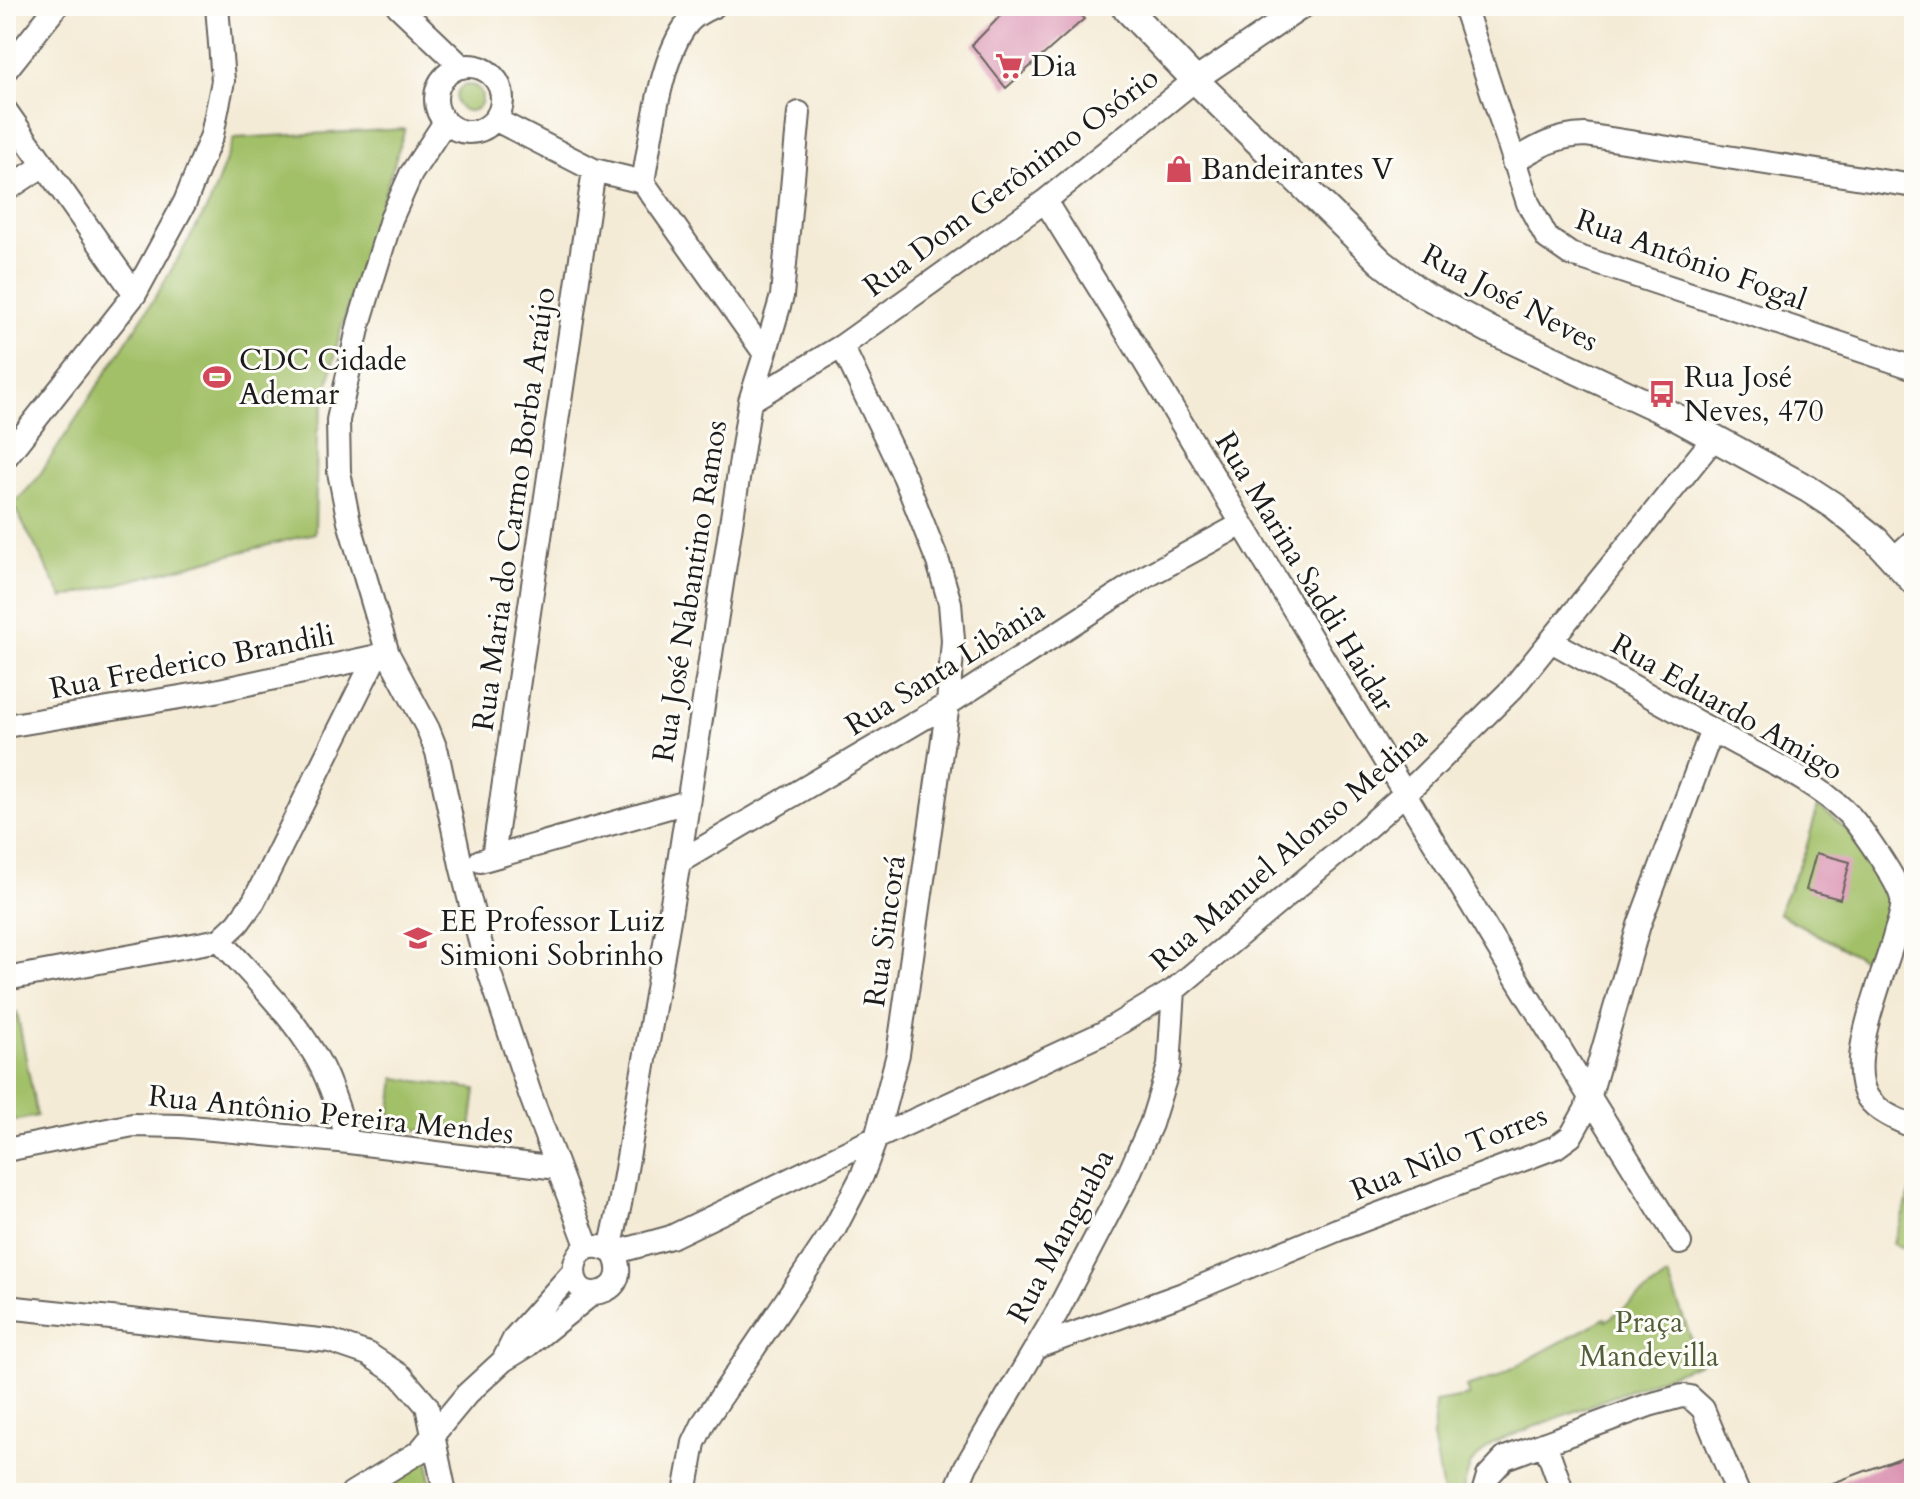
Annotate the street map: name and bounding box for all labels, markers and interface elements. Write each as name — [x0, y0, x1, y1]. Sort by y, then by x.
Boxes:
place label: Dia — [1031, 46, 1077, 87]
supermarket icon: Dia — [994, 51, 1024, 81]
street label: Rua Dom Gerônimo Osório — [855, 57, 1167, 307]
place label: Bandeirantes V — [1201, 149, 1394, 190]
shop icon: Bandeirantes V — [1164, 154, 1194, 184]
street label: Rua Antônio Fogal — [1570, 199, 1812, 321]
street label: Rua José Neves — [1415, 234, 1605, 362]
street label: Rua Maria do Carmo Borba Araújo — [463, 284, 565, 734]
place label: CDC Cidade Ademar — [239, 340, 407, 415]
place label: Rua José Neves, 470 — [1684, 357, 1824, 432]
sports icon: CDC Cidade Ademar — [202, 362, 232, 392]
bus stop icon: Rua José Neves, 470 — [1647, 379, 1677, 409]
street label: Rua José Nabantino Ramos — [643, 417, 737, 765]
street label: Rua Marina Saddi Haidar — [1205, 424, 1405, 720]
street label: Rua Santa Libânia — [837, 590, 1053, 746]
street label: Rua Frederico Brandili — [46, 614, 338, 710]
street label: Rua Eduardo Amigo — [1603, 624, 1851, 790]
street label: Rua Manuel Alonso Medina — [1142, 717, 1436, 981]
street label: Rua Sincorá — [854, 853, 916, 1009]
place label: EE Professor Luiz Simioni Sobrinho — [440, 901, 665, 976]
school or university icon: EE Professor Luiz Simioni Sobrinho — [403, 923, 433, 953]
street label: Rua Antônio Pereira Mendes — [146, 1075, 516, 1155]
street label: Rua Nilo Torres — [1345, 1095, 1553, 1211]
street label: Rua Manguaba — [998, 1142, 1124, 1330]
park label: Praça Mandevilla — [1579, 1302, 1719, 1377]

